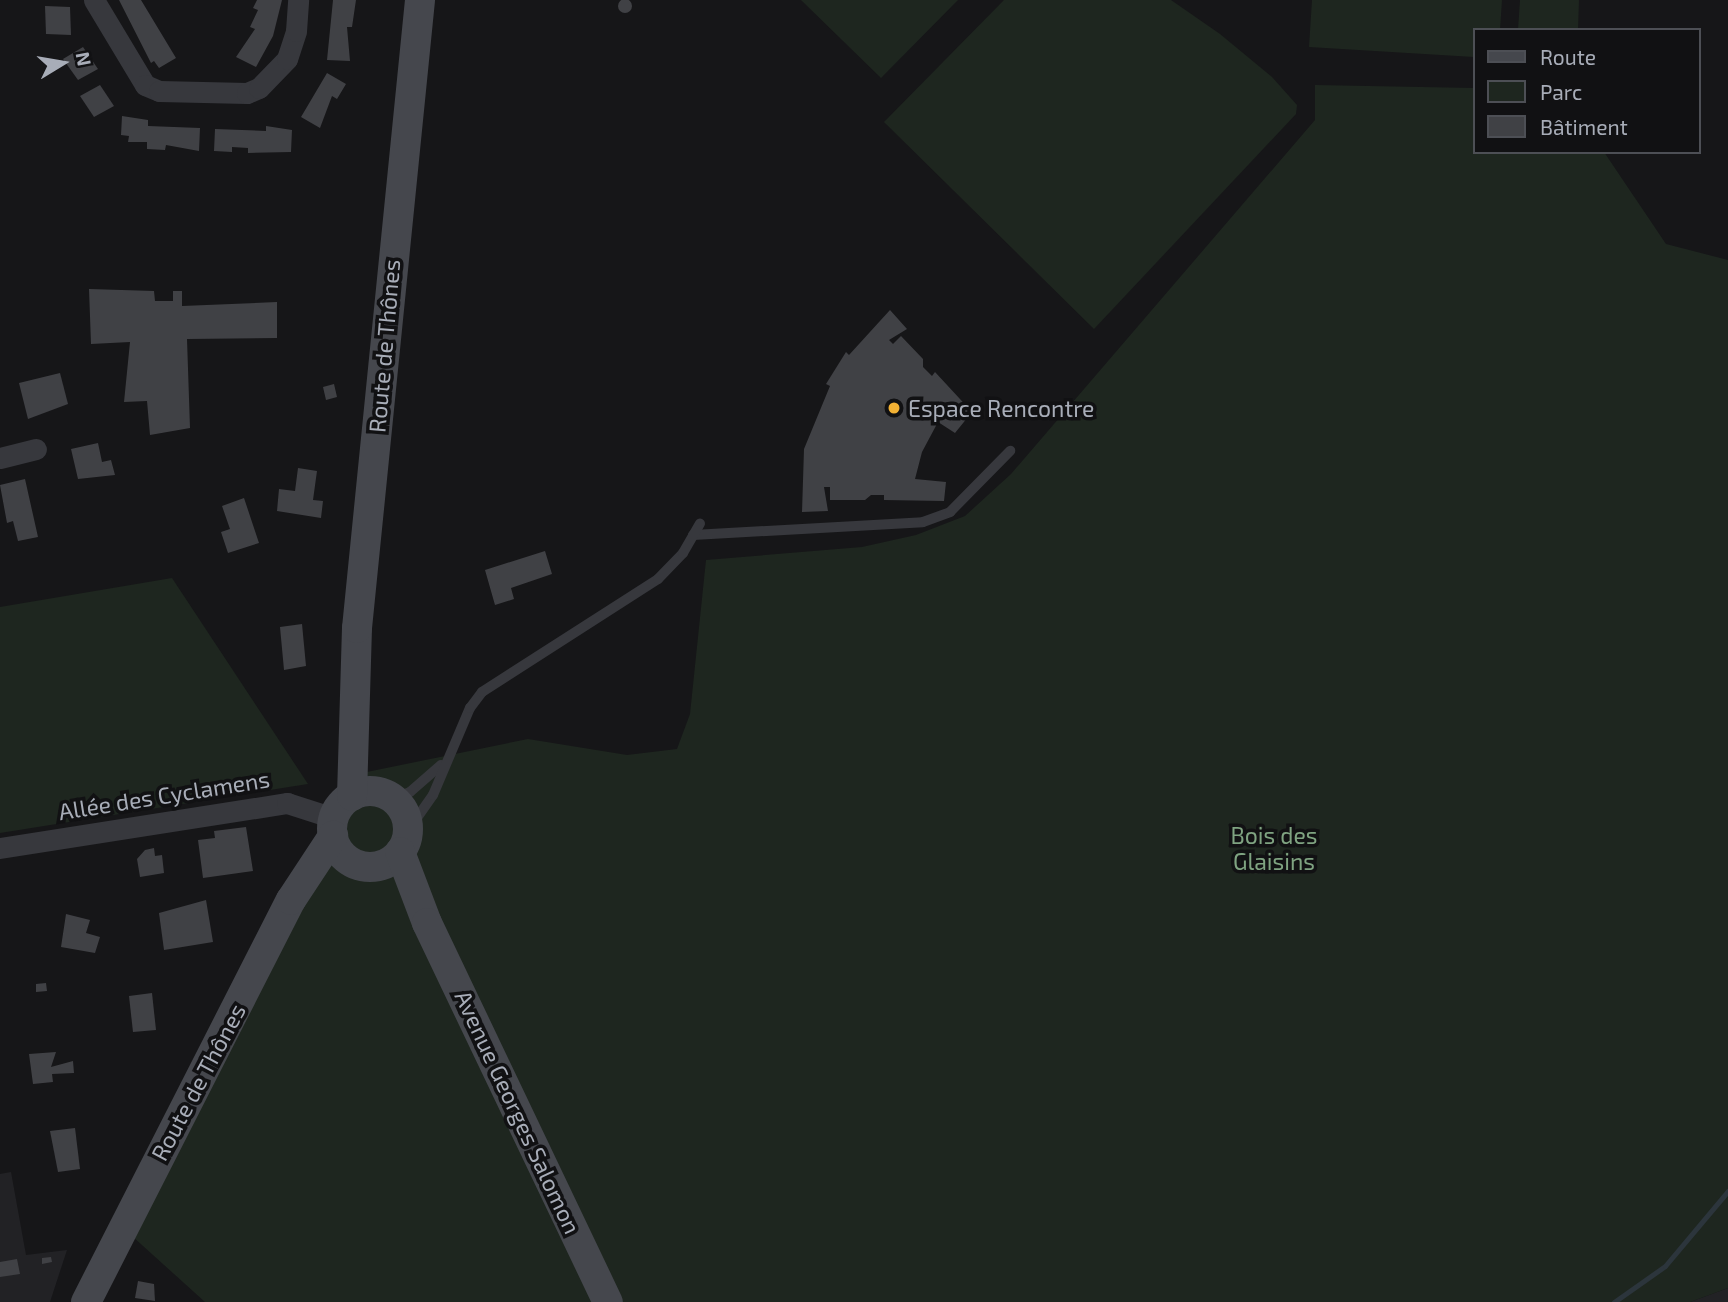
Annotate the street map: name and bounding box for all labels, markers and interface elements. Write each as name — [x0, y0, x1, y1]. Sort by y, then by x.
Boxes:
north arrow — [28, 28, 98, 98]
legend — [1472, 28, 1700, 154]
text: Route — [1540, 44, 1596, 69]
text: N — [72, 50, 97, 68]
text: Parc — [1540, 79, 1582, 104]
text: Bâtiment — [1540, 114, 1628, 139]
street label: Route de Thônes — [363, 258, 405, 434]
place label: Espace Rencontre — [908, 394, 1094, 422]
marker: Espace Rencontre — [886, 400, 902, 416]
street label: Allée des Cyclamens — [56, 765, 272, 825]
park label: Bois des Glaisins — [1230, 821, 1318, 875]
street label: Avenue Georges Salomon — [449, 986, 587, 1238]
street label: Route de Thônes — [145, 999, 251, 1165]

